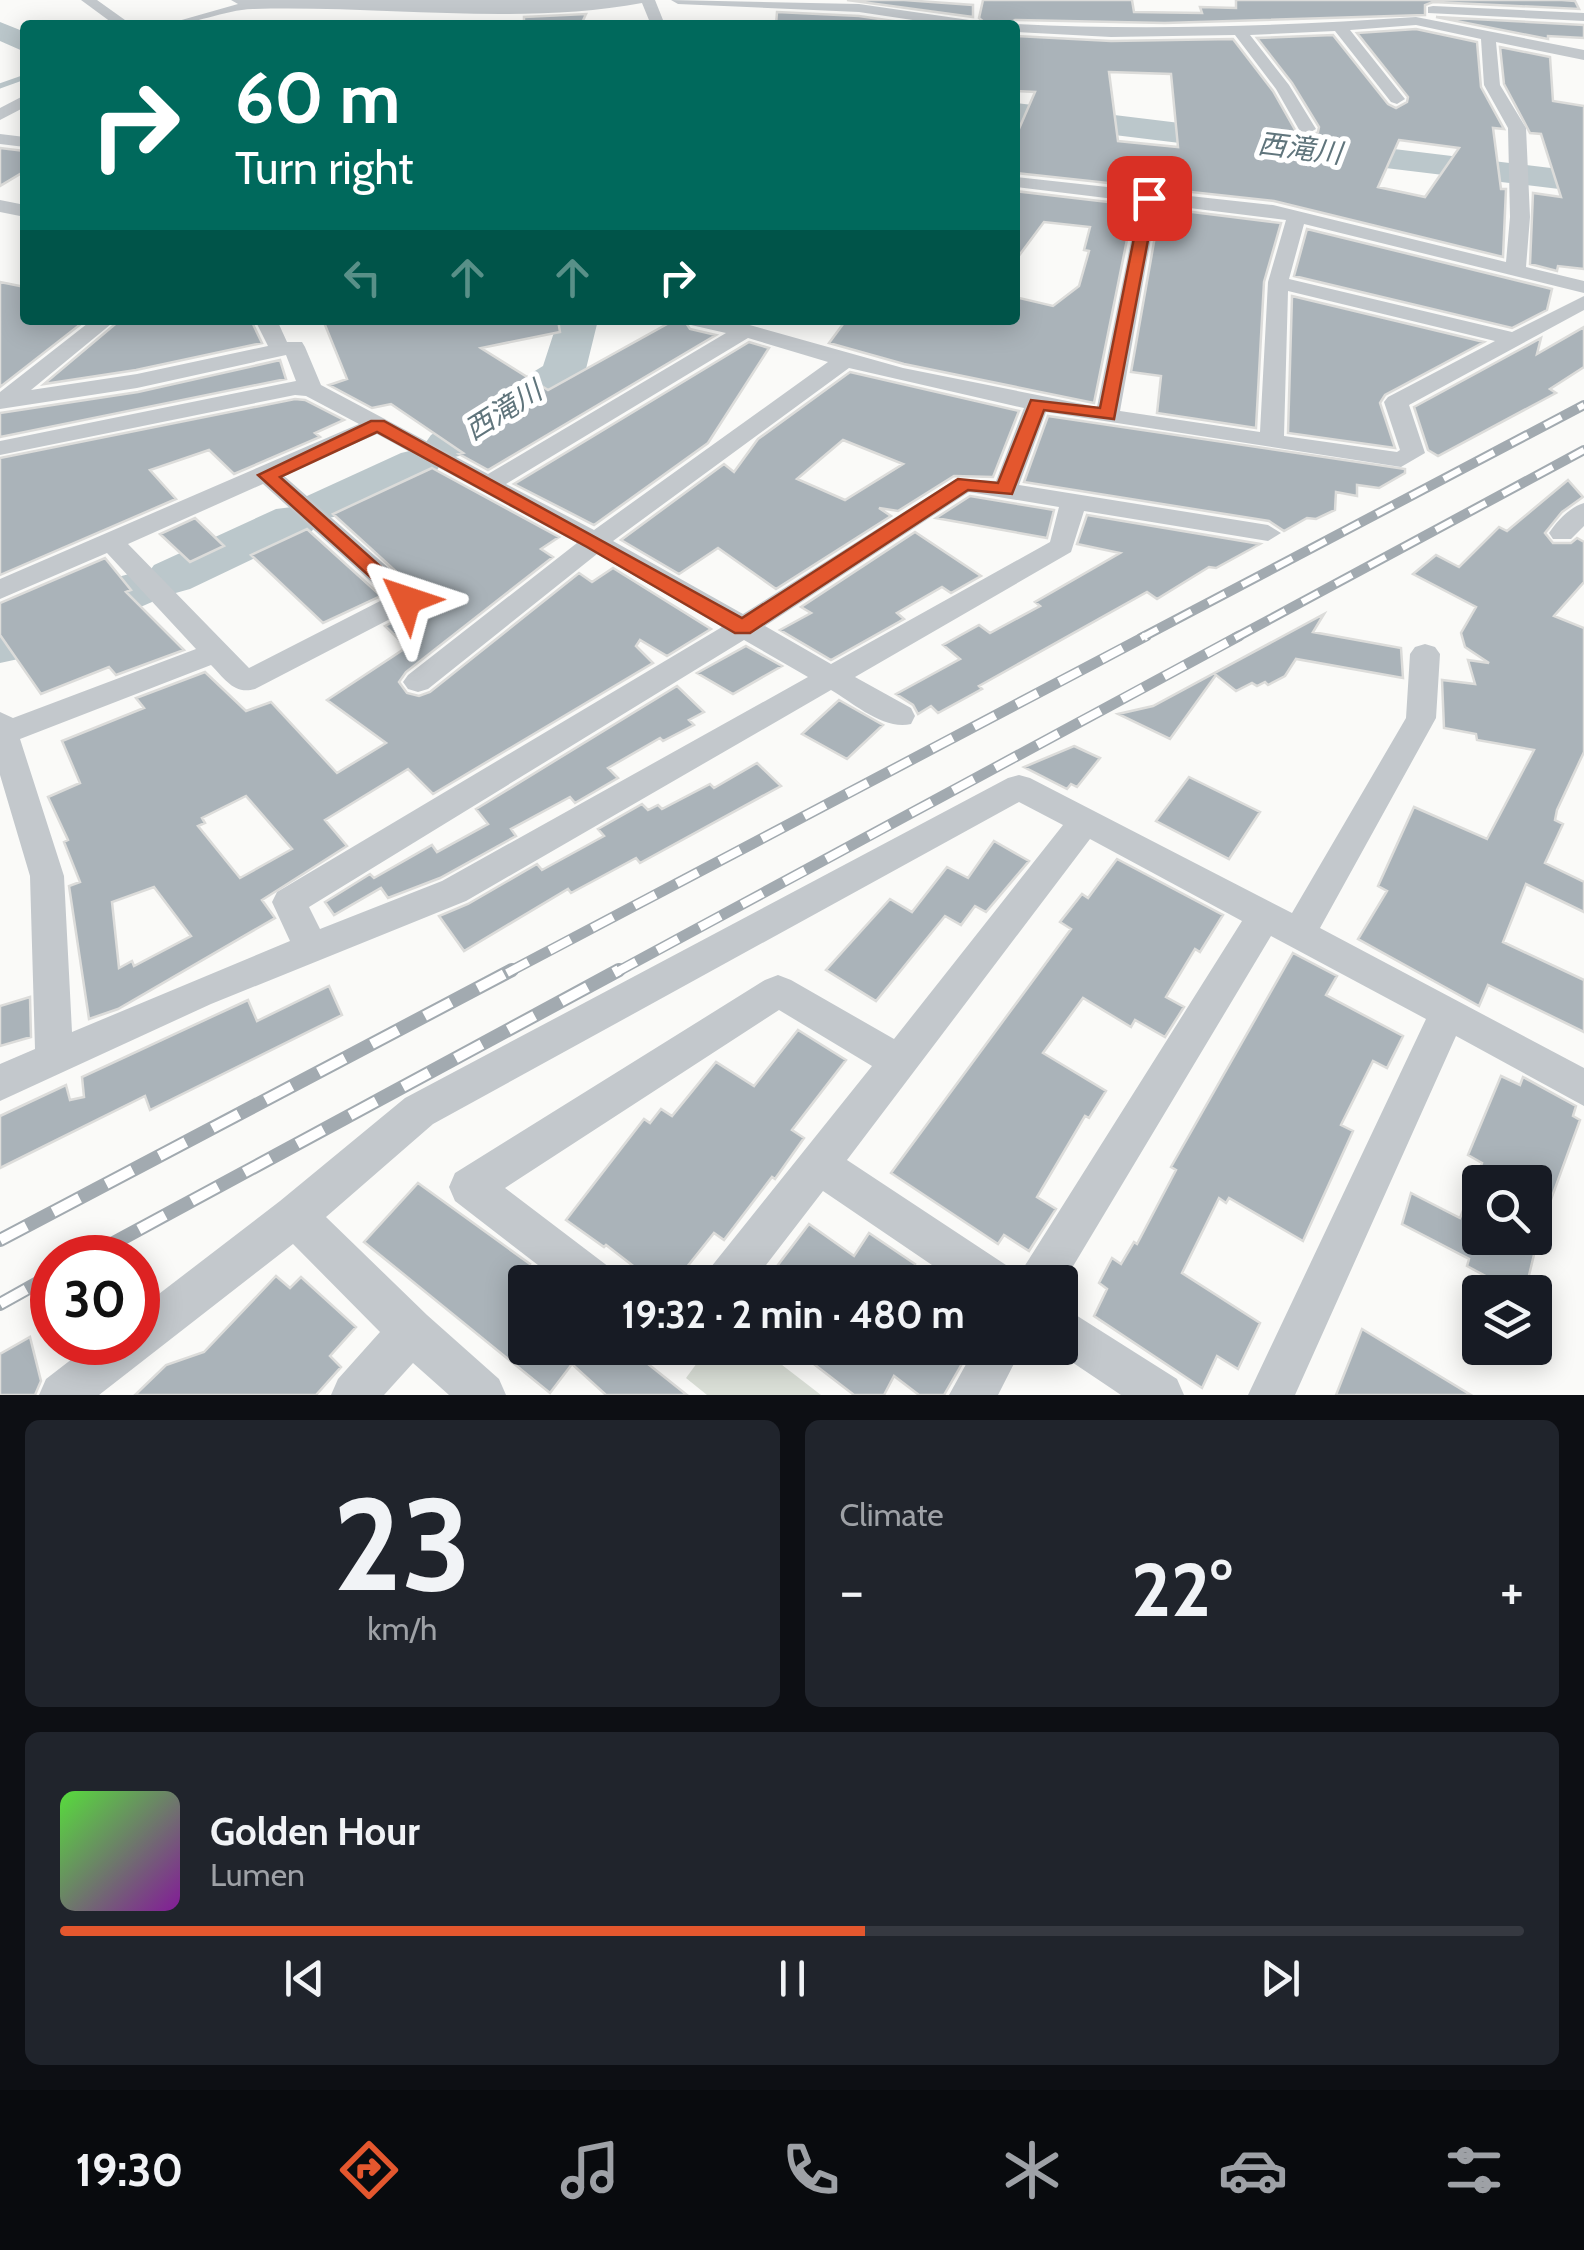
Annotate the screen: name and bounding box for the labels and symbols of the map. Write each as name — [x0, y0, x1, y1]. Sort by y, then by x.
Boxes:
water label: 西滝川 — [1256, 126, 1347, 170]
pin — [1107, 156, 1192, 241]
water label: 西滝川 — [458, 372, 550, 447]
position arrow — [355, 548, 459, 652]
speed limit sign: 30 — [30, 1235, 160, 1365]

